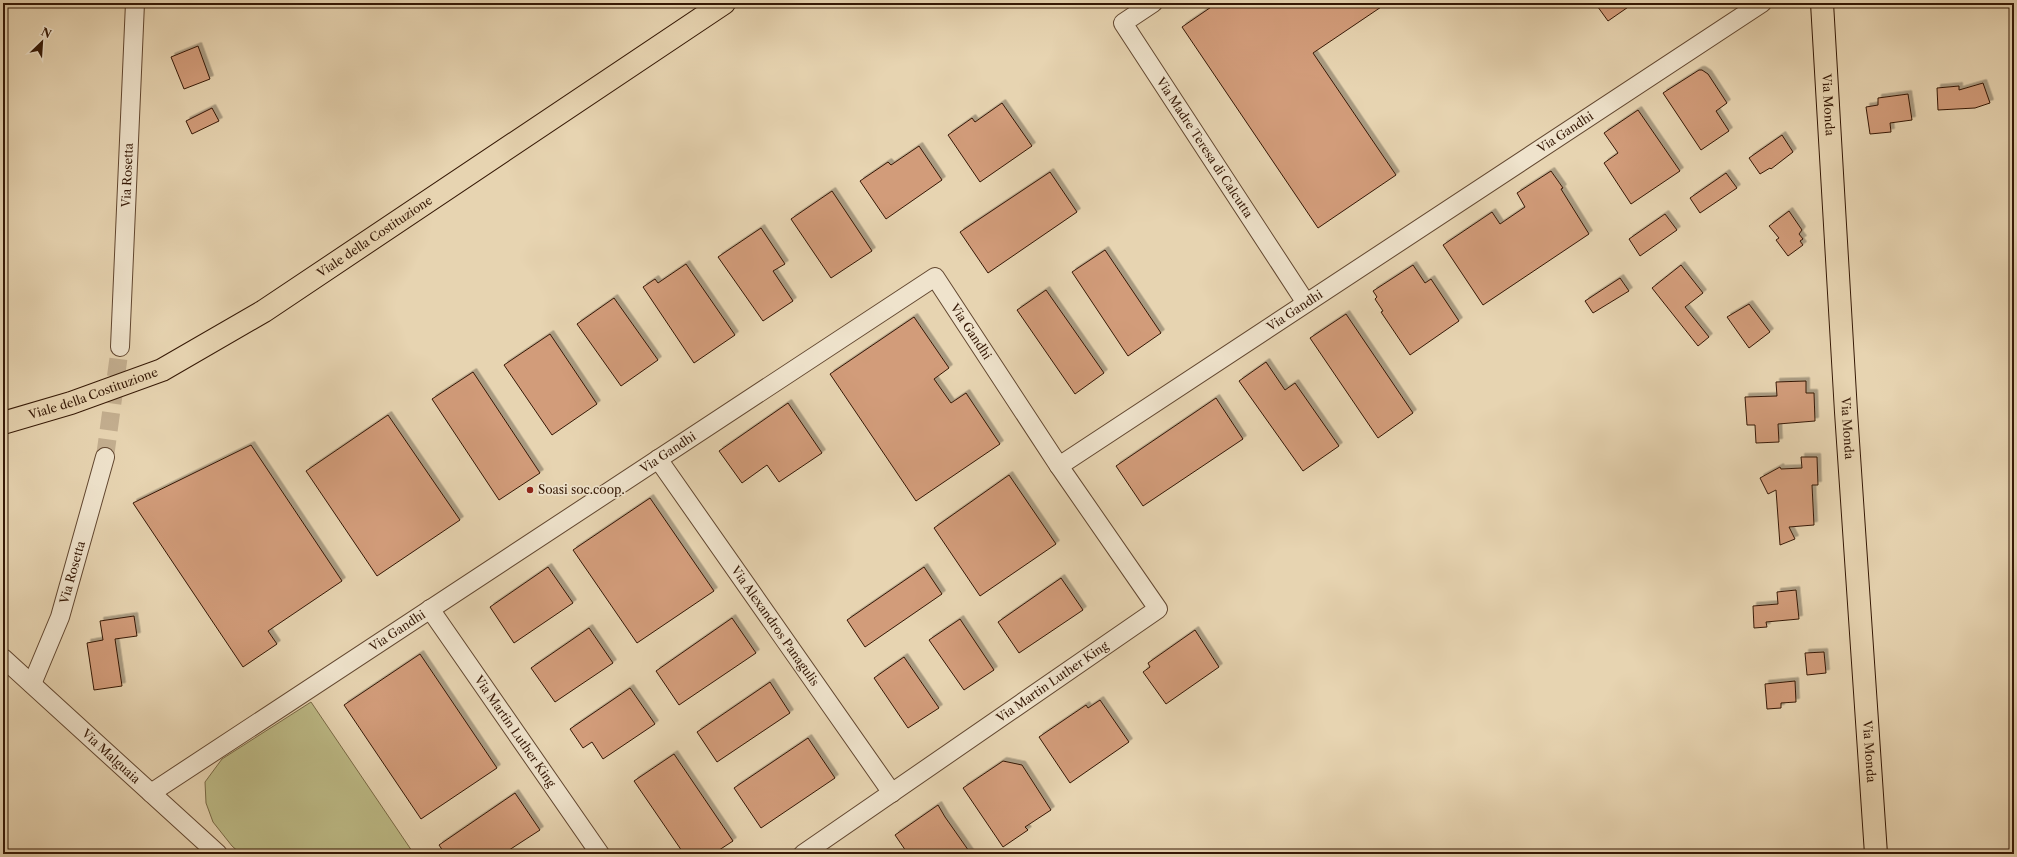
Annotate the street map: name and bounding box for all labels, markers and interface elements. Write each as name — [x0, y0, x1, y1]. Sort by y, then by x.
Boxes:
north arrow — [22, 22, 62, 62]
text: N — [39, 25, 54, 41]
street label: Via Monda — [1819, 72, 1838, 137]
street label: Via Madre Teresa di Calcutta — [1153, 74, 1257, 221]
street label: Via Gandhi — [1534, 108, 1596, 156]
street label: Via Rosetta — [118, 142, 136, 209]
street label: Viale della Costituzione — [313, 192, 435, 281]
street label: Via Gandhi — [1263, 286, 1326, 335]
street label: Via Gandhi — [947, 300, 995, 362]
street label: Viale della Costituzione — [26, 364, 160, 422]
street label: Via Monda — [1838, 396, 1857, 460]
street label: Via Gandhi — [636, 428, 699, 477]
place label: Soasi soc.coop. — [538, 482, 625, 497]
marker: Soasi soc.coop. — [525, 485, 535, 495]
street label: Via Rosetta — [56, 538, 88, 606]
street label: Via Alexandros Panagulis — [728, 562, 823, 689]
street label: Via Gandhi — [366, 606, 428, 655]
street label: Via Martin Luther King — [993, 637, 1111, 726]
street label: Via Martin Luther King — [471, 672, 560, 790]
street label: Via Monda — [1860, 719, 1879, 784]
street label: Via Malguaia — [78, 725, 144, 787]

